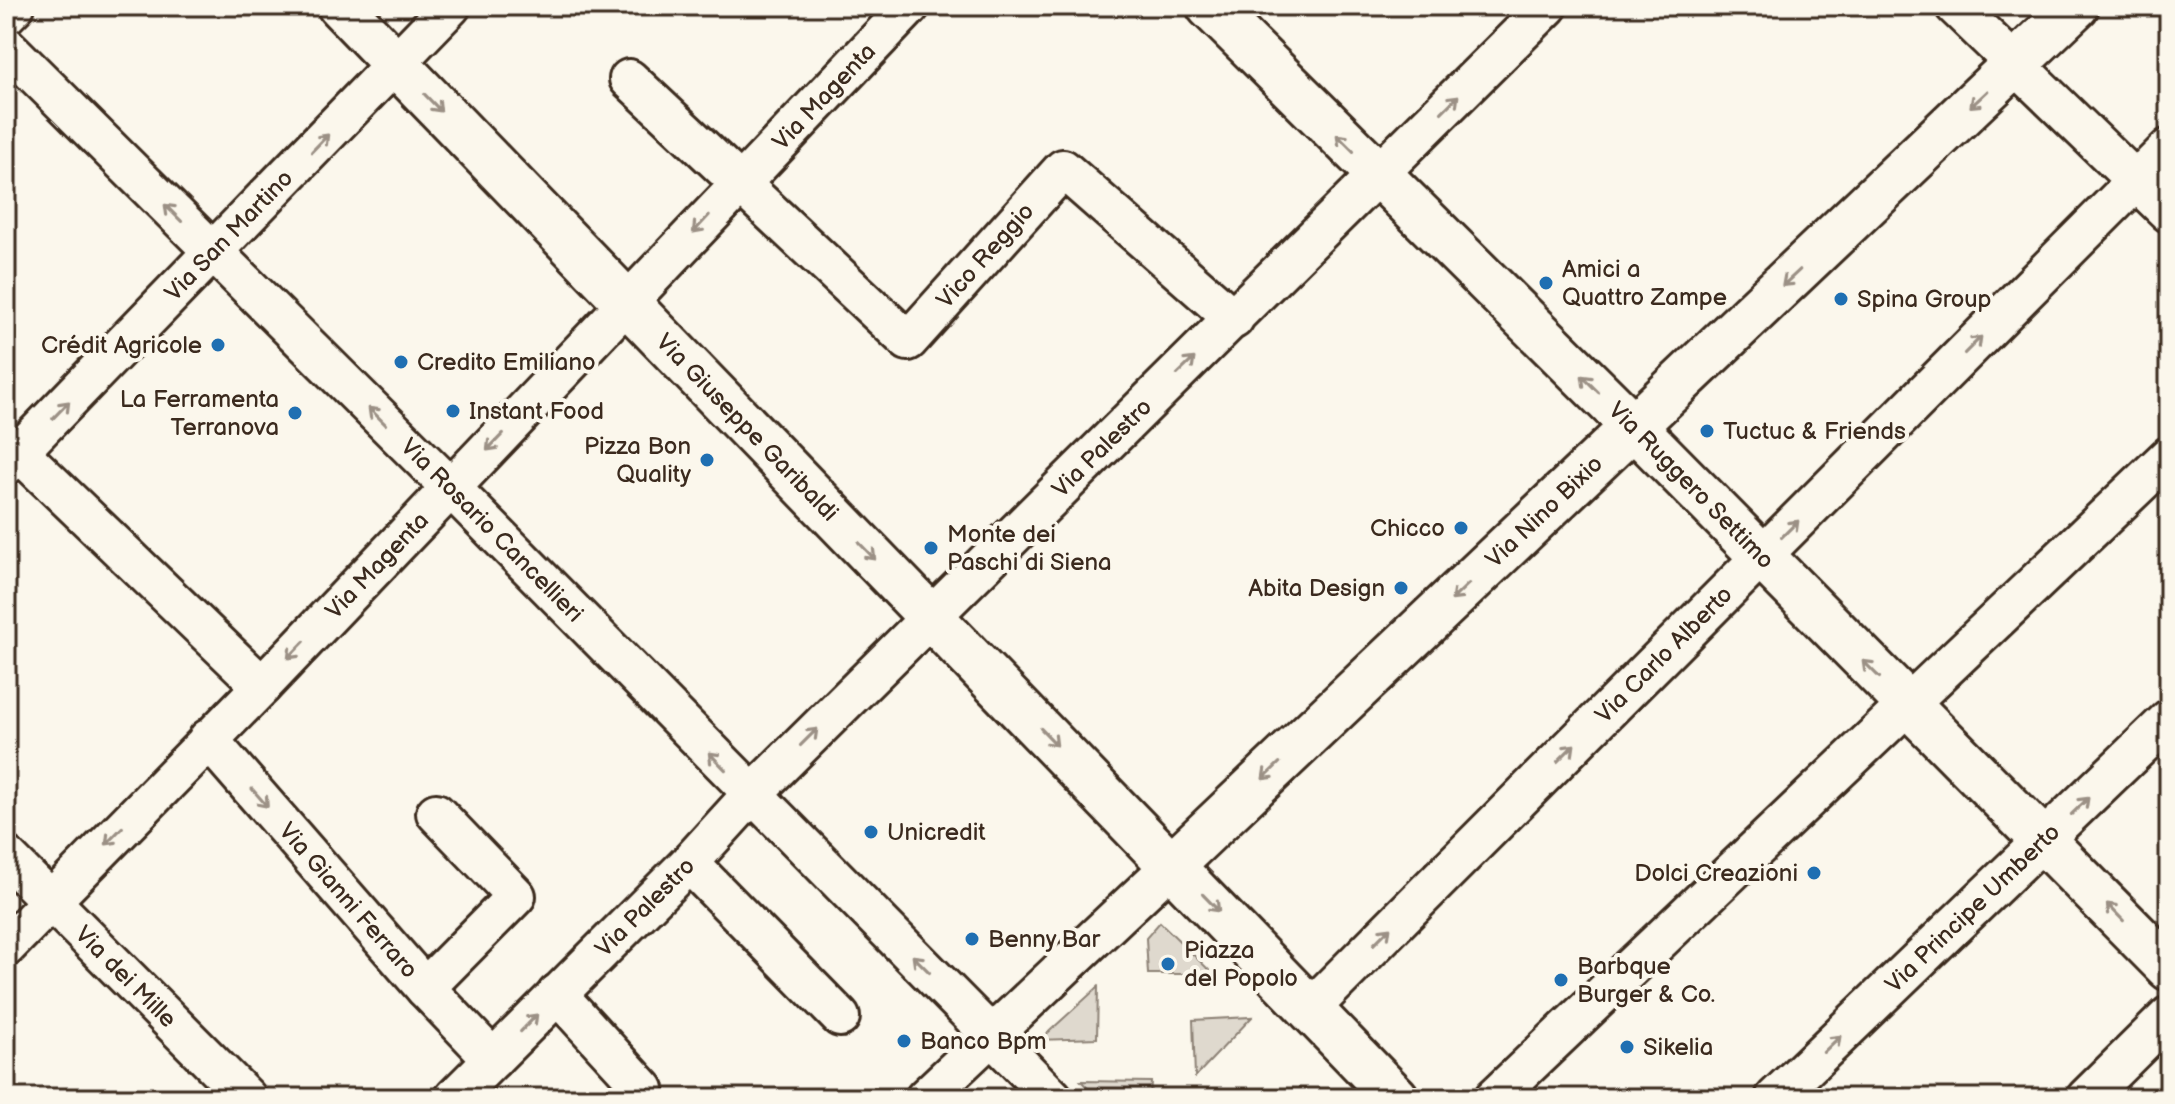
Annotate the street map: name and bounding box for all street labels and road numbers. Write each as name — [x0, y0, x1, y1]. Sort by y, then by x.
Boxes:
street label: Via Magenta — [767, 37, 882, 156]
street label: Via San Martino — [159, 164, 299, 307]
street label: Vico Reggio — [931, 197, 1040, 314]
street label: Via Giuseppe Garibaldi — [650, 328, 844, 527]
street label: Via Palestro — [1046, 392, 1158, 504]
street label: Via Ruggero Settimo — [1602, 396, 1780, 575]
street label: Via Rosario Cancellieri — [394, 432, 589, 628]
street label: Via Nino Bixio — [1480, 449, 1609, 574]
street label: Via Magenta — [319, 506, 435, 625]
street label: Via Carlo Alberto — [1589, 580, 1739, 730]
street label: Via Gianni Ferraro — [273, 817, 424, 984]
street label: Via Principe Umberto — [1879, 818, 2066, 999]
street label: Via Palestro — [589, 852, 701, 963]
street label: Via dei Mille — [69, 920, 182, 1034]

